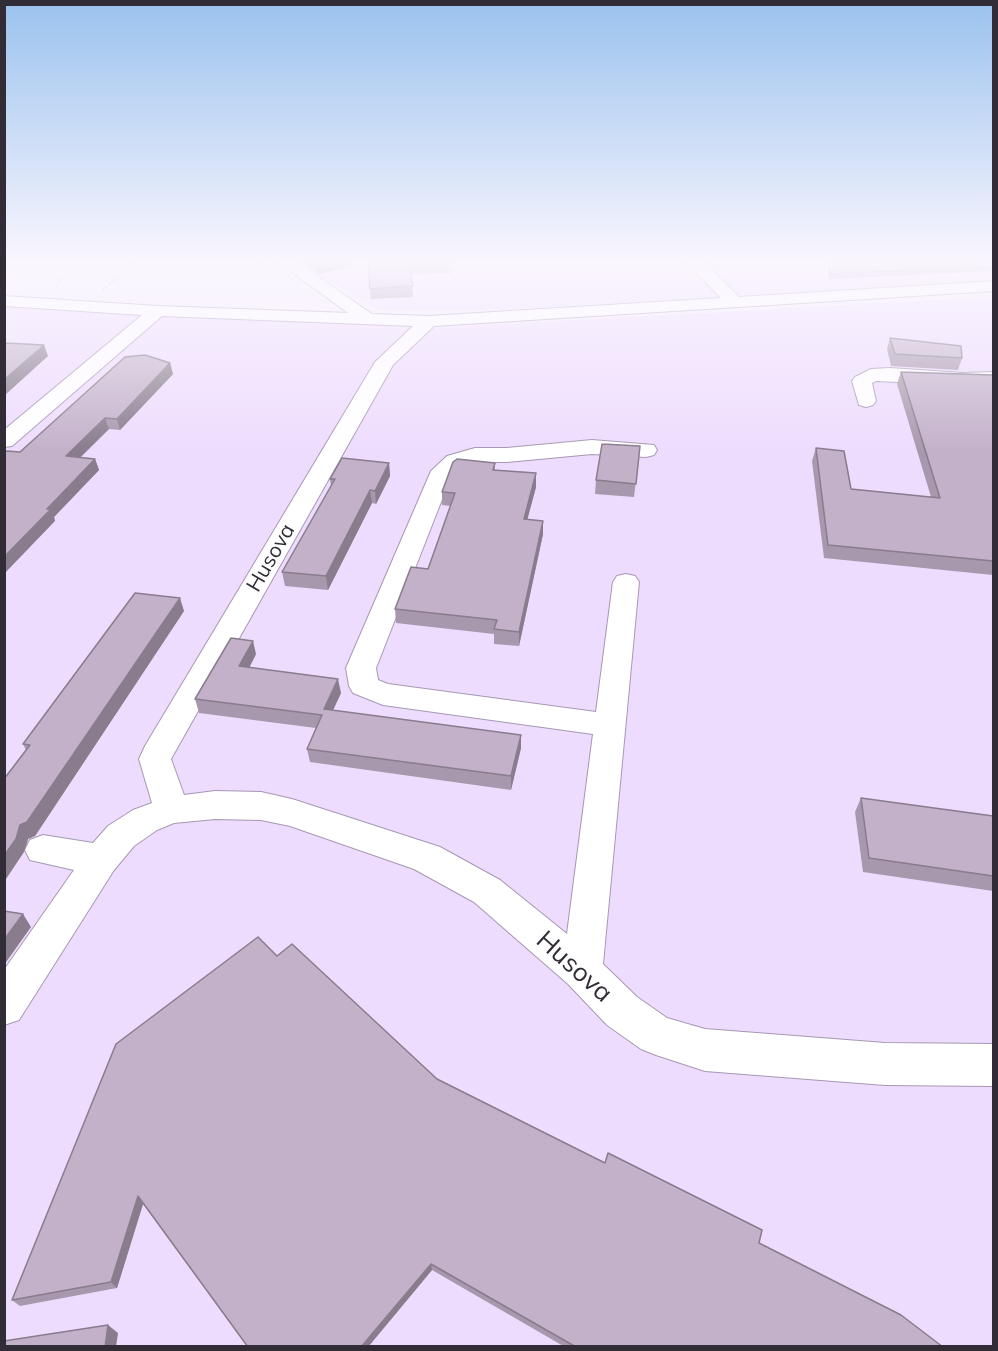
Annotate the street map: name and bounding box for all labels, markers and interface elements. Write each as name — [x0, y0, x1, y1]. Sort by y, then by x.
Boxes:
street label: Husova — [242, 520, 300, 596]
street label: Husova — [530, 925, 618, 1009]

